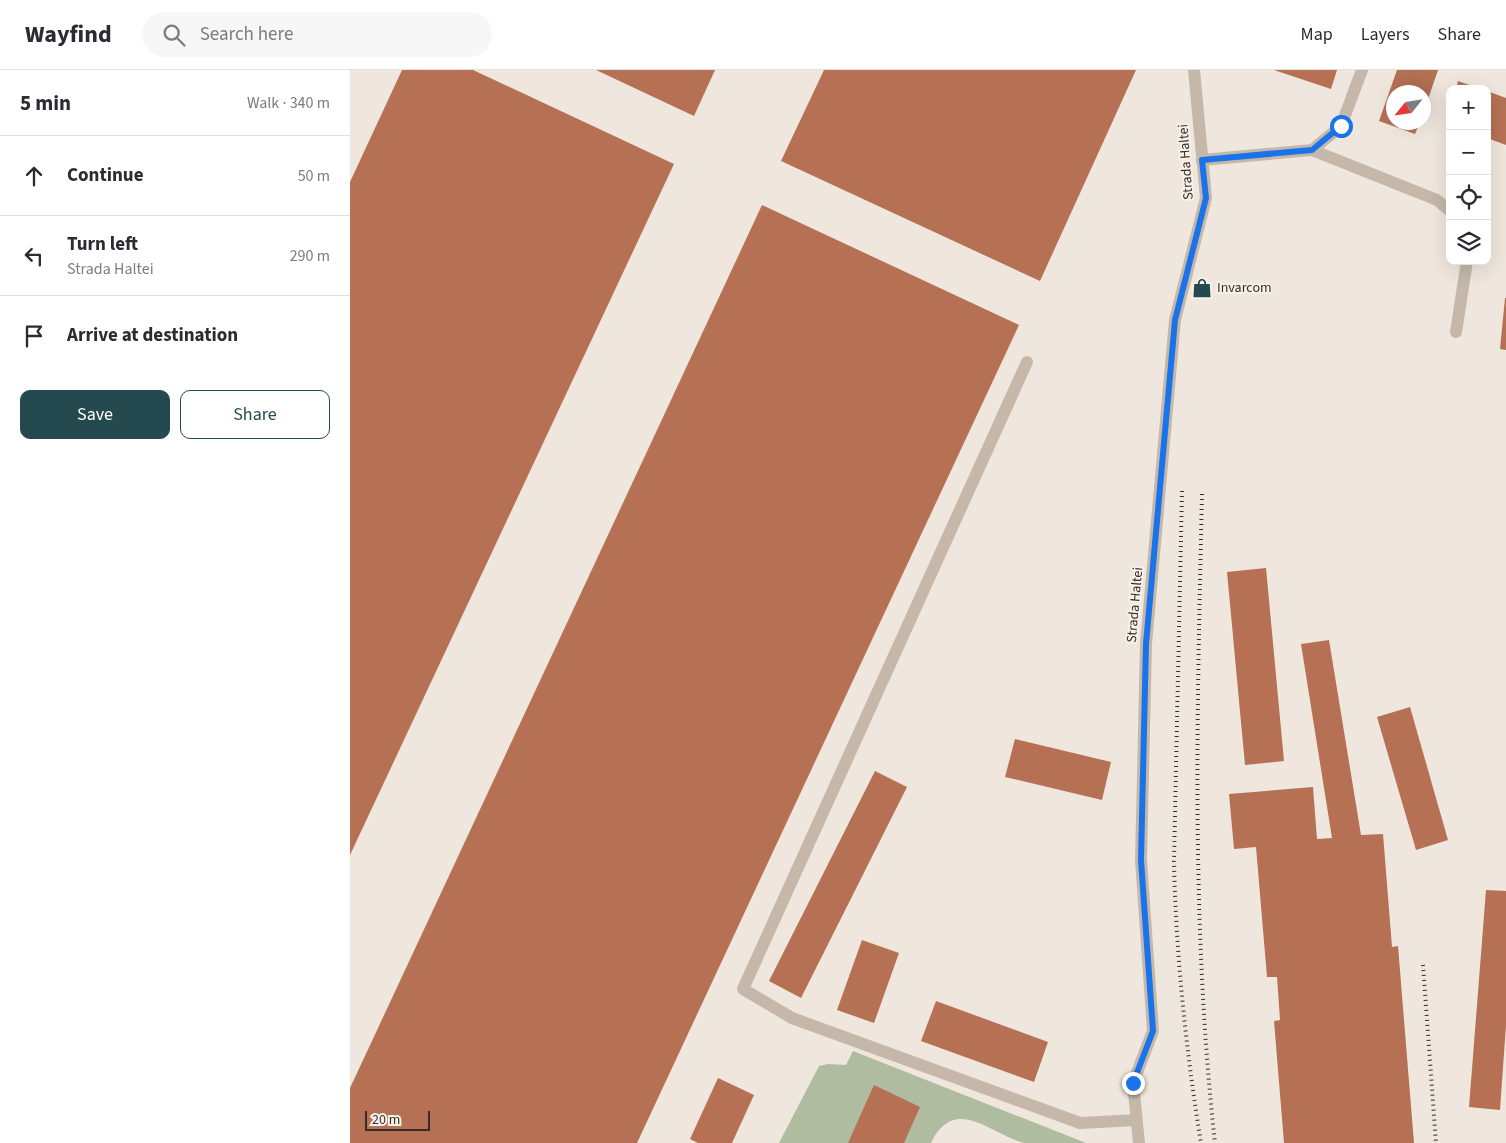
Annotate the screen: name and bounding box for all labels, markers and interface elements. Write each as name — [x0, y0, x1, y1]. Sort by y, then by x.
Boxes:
search box — [142, 12, 492, 57]
text: Wayfind — [25, 17, 112, 52]
icon: search — [160, 21, 188, 49]
text: Search here — [200, 21, 293, 48]
text: Map — [1301, 22, 1333, 47]
text: Layers — [1361, 22, 1410, 47]
text: Share — [1438, 22, 1481, 47]
north arrow — [1386, 85, 1431, 130]
map controls — [1446, 85, 1491, 265]
button: + — [1446, 85, 1491, 130]
text: 5 min — [20, 88, 71, 118]
text: Walk · 340 m — [247, 92, 330, 114]
route start — [1330, 115, 1353, 138]
street label: Strada Haltei — [1173, 124, 1199, 200]
button: − — [1446, 130, 1491, 175]
icon: ahead — [20, 162, 48, 190]
text: Continue — [67, 162, 144, 189]
text: 50 m — [298, 165, 330, 187]
button: locate — [1446, 175, 1491, 220]
button: layers — [1446, 220, 1491, 265]
text: Turn left — [67, 231, 138, 258]
icon: left — [20, 242, 48, 270]
text: 290 m — [290, 245, 330, 267]
text: Strada Haltei — [67, 258, 154, 280]
shop icon: Invarcom — [1191, 277, 1213, 299]
place label: Invarcom — [1217, 278, 1272, 298]
icon: arrive — [20, 322, 48, 350]
text: Arrive at destination — [67, 322, 238, 349]
button: Save — [20, 390, 170, 439]
button: Share — [180, 390, 330, 439]
street label: Strada Haltei — [1122, 566, 1148, 644]
route end — [1122, 1072, 1145, 1095]
scale bar — [365, 1108, 430, 1131]
text: 20 m — [372, 1110, 400, 1130]

